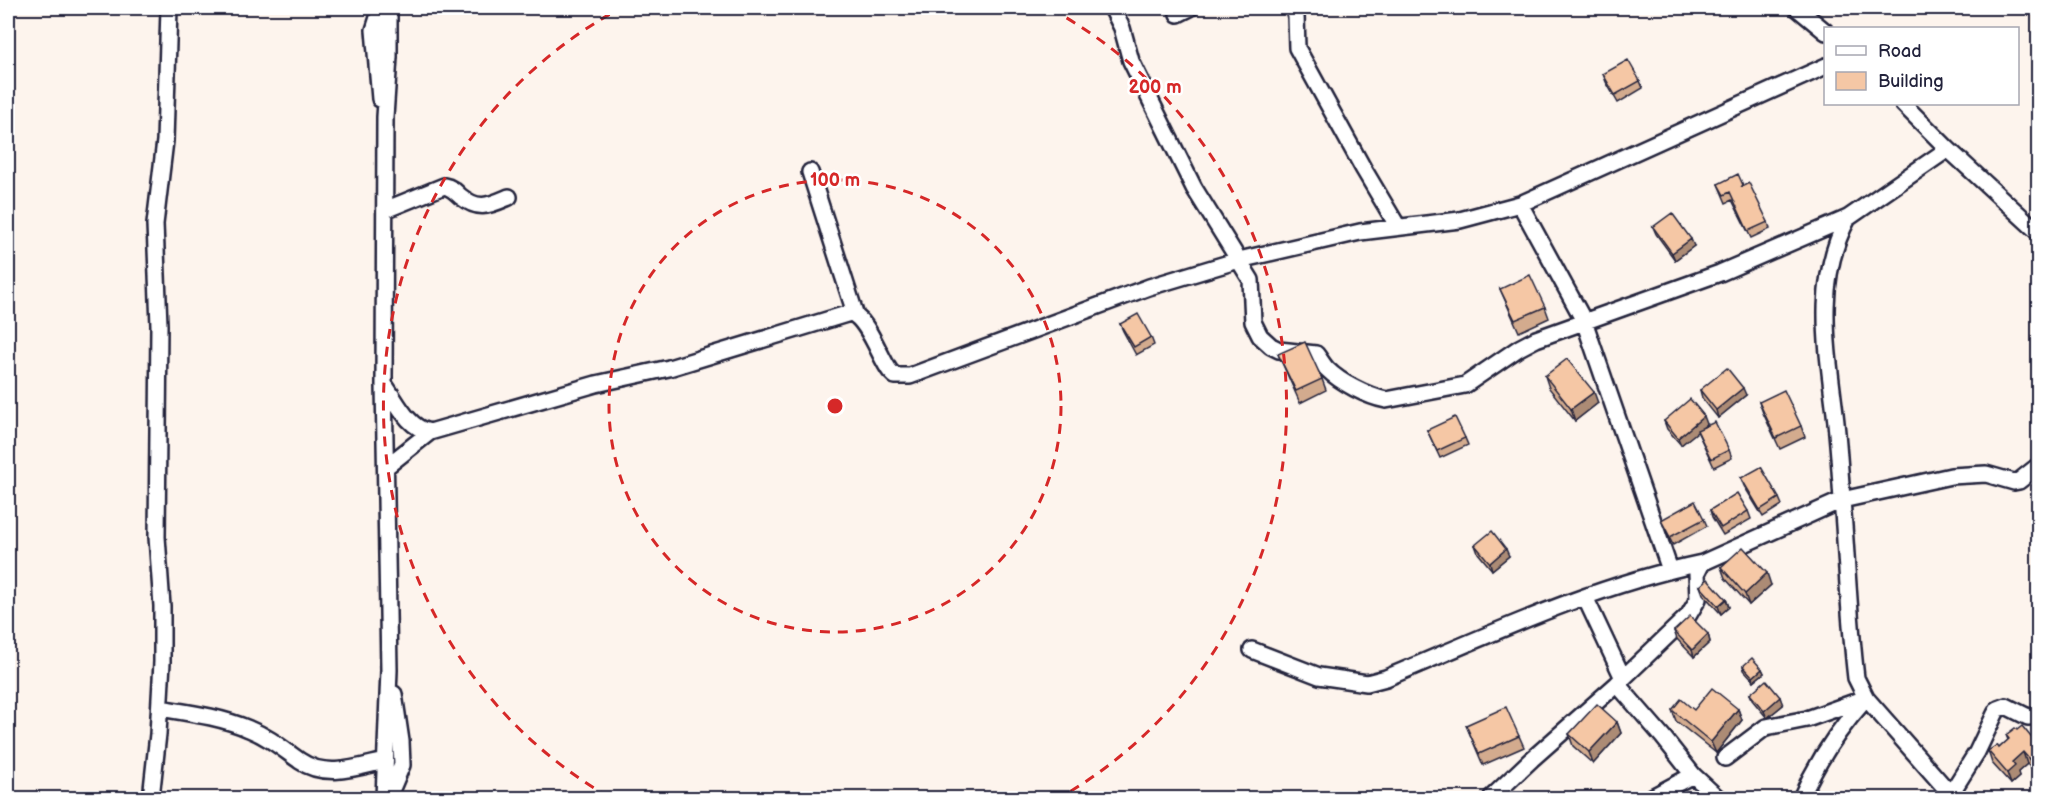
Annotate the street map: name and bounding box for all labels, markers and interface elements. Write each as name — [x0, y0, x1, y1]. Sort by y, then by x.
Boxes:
legend — [1824, 27, 2019, 105]
text: Road — [1878, 41, 1922, 62]
text: Building — [1878, 71, 1944, 92]
text: 200 m — [1128, 77, 1182, 98]
text: 100 m — [810, 170, 860, 191]
centre of rings — [825, 396, 845, 416]

